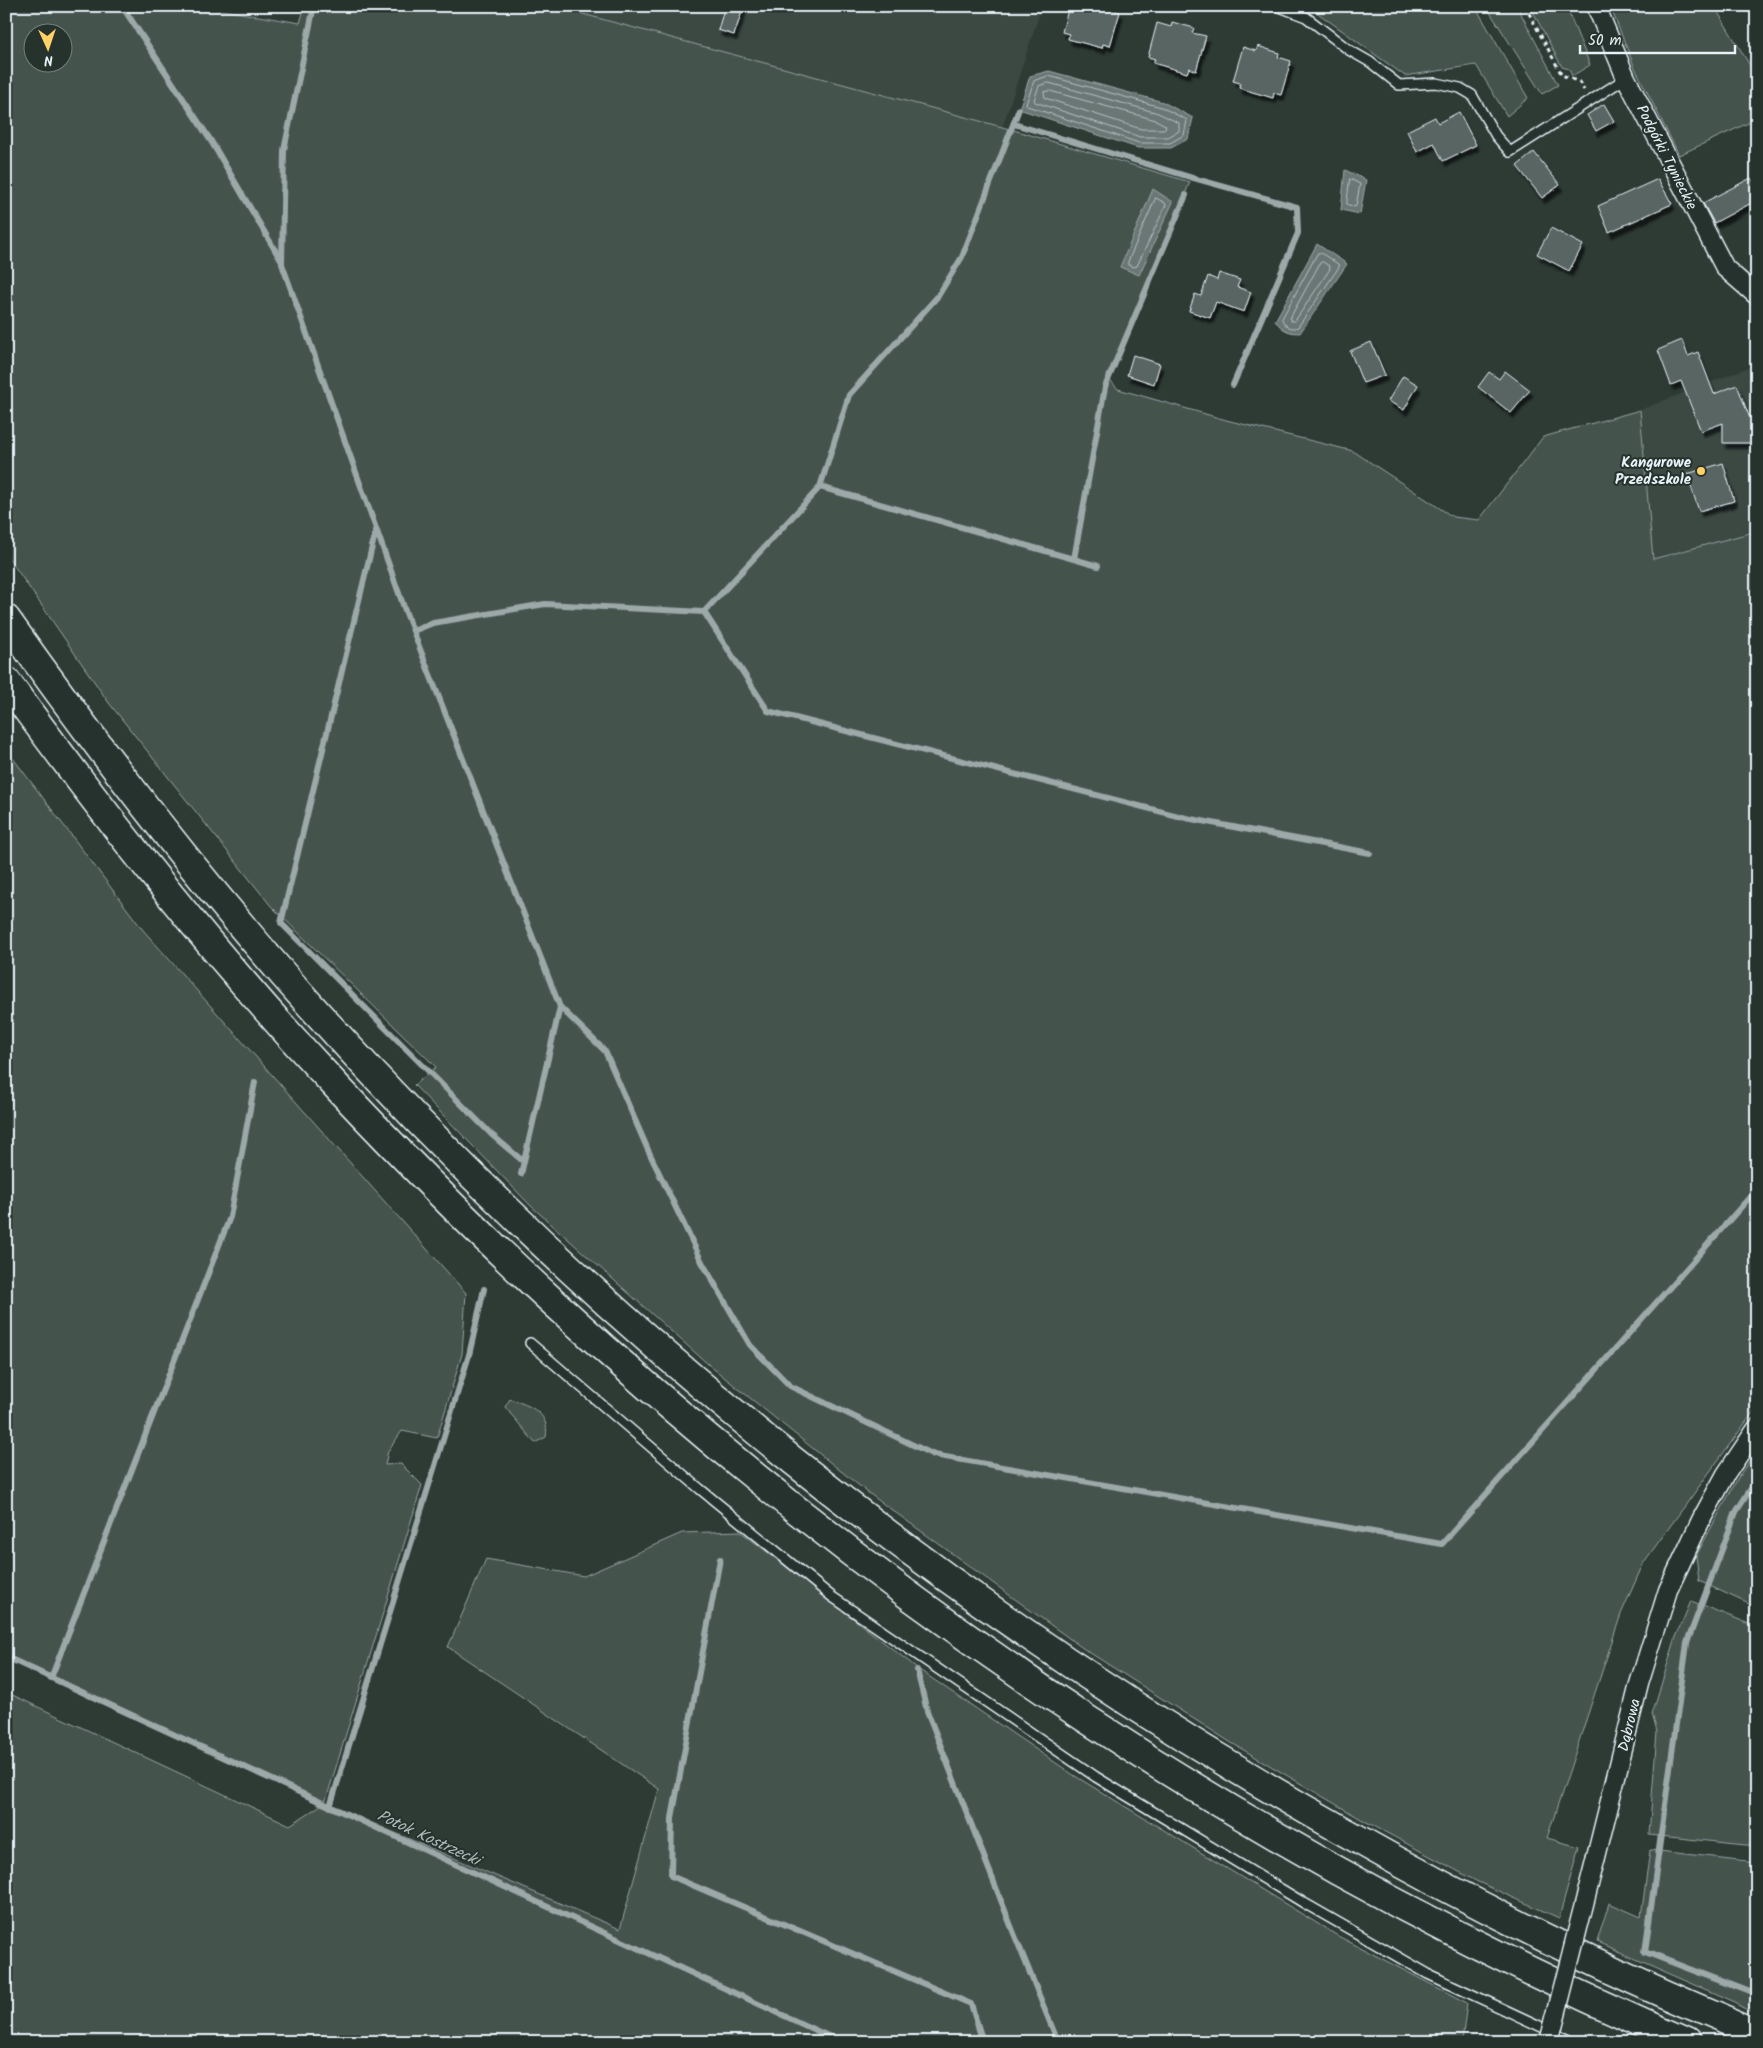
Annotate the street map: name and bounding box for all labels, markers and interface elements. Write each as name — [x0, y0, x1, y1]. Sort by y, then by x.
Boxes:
north arrow — [22, 22, 72, 72]
scale bar — [1580, 22, 1736, 54]
text: 50 m — [1588, 29, 1622, 53]
text: N — [43, 49, 54, 71]
street label: Podgórki Tynieckie — [1629, 101, 1703, 214]
place label: Kangurowe Przedszkole — [1615, 451, 1692, 492]
marker: Kangurowe Przedszkole — [1695, 465, 1707, 477]
street label: Dąbrowa — [1612, 1696, 1648, 1754]
water label: Potok Kostrzecki — [373, 1804, 487, 1874]

